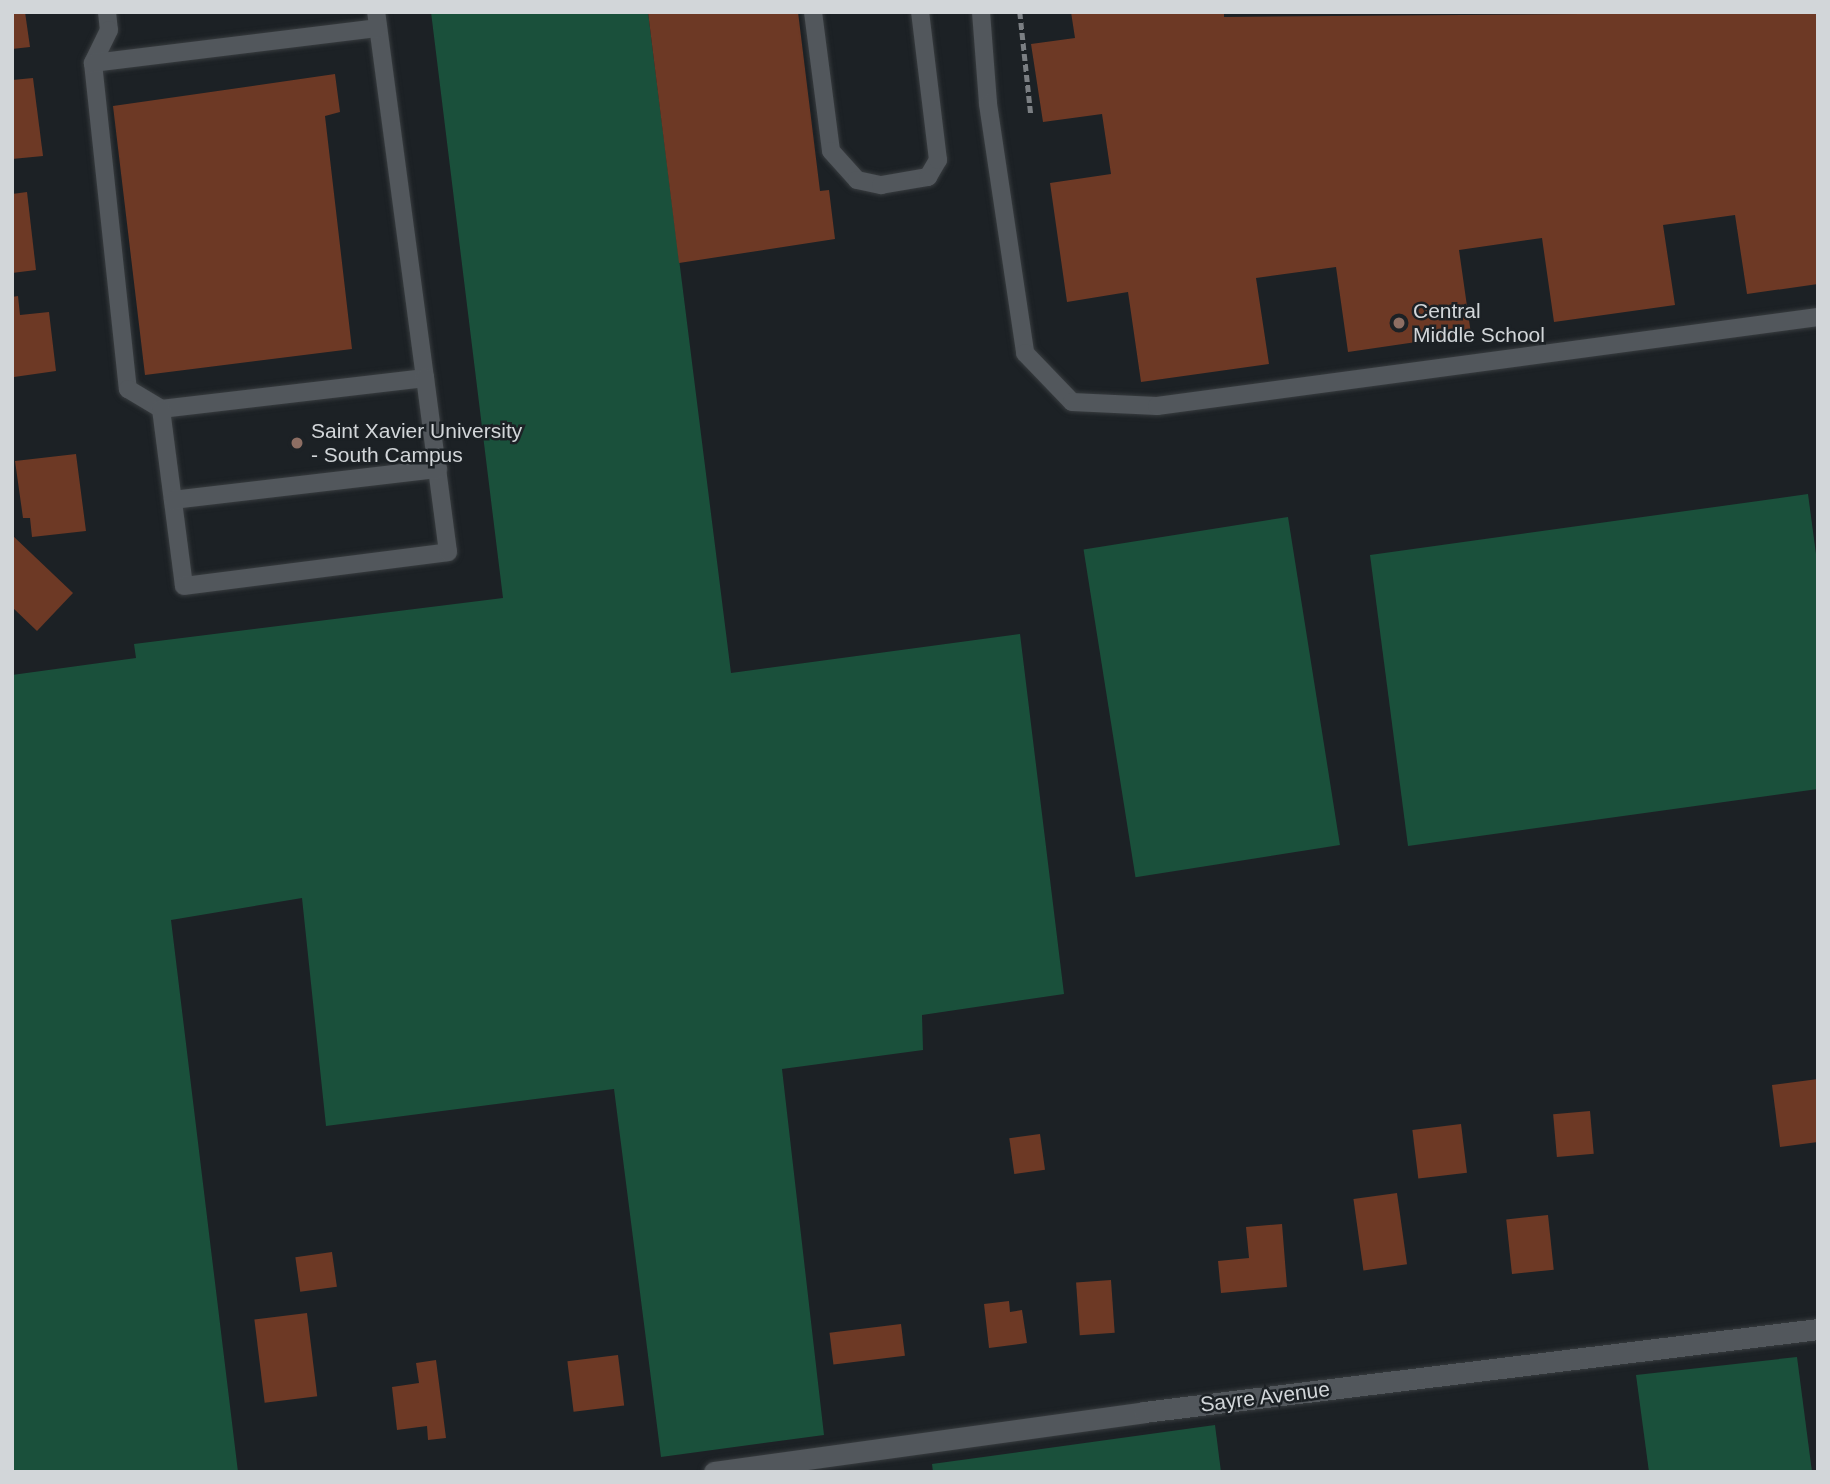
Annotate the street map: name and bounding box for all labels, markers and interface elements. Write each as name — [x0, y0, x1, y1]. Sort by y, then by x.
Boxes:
place label: Central Middle School — [1413, 298, 1545, 348]
marker: Central Middle School — [1391, 315, 1407, 331]
place label: Saint Xavier University - South Campus — [311, 418, 522, 468]
marker: Saint Xavier University - South Campus — [289, 435, 305, 451]
street label: Sayre Avenue — [1198, 1376, 1332, 1418]

